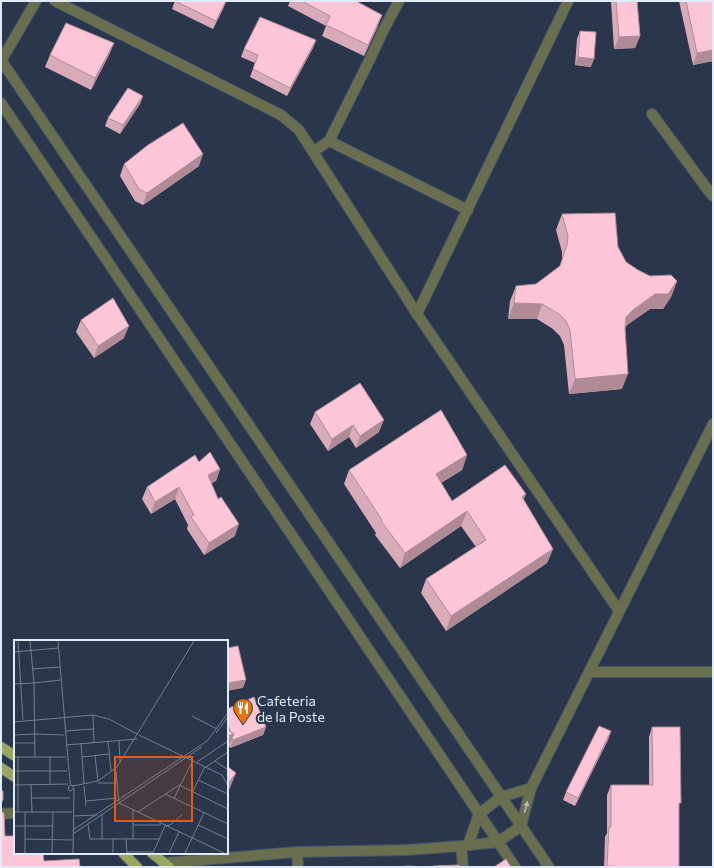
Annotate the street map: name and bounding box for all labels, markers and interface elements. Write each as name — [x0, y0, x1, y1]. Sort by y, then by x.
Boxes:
inset map — [14, 640, 228, 854]
place label: Cafeteria de la Poste — [257, 692, 325, 725]
restaurant icon: Cafeteria de la Poste — [232, 697, 254, 725]
one-way arrow — [523, 801, 529, 813]

